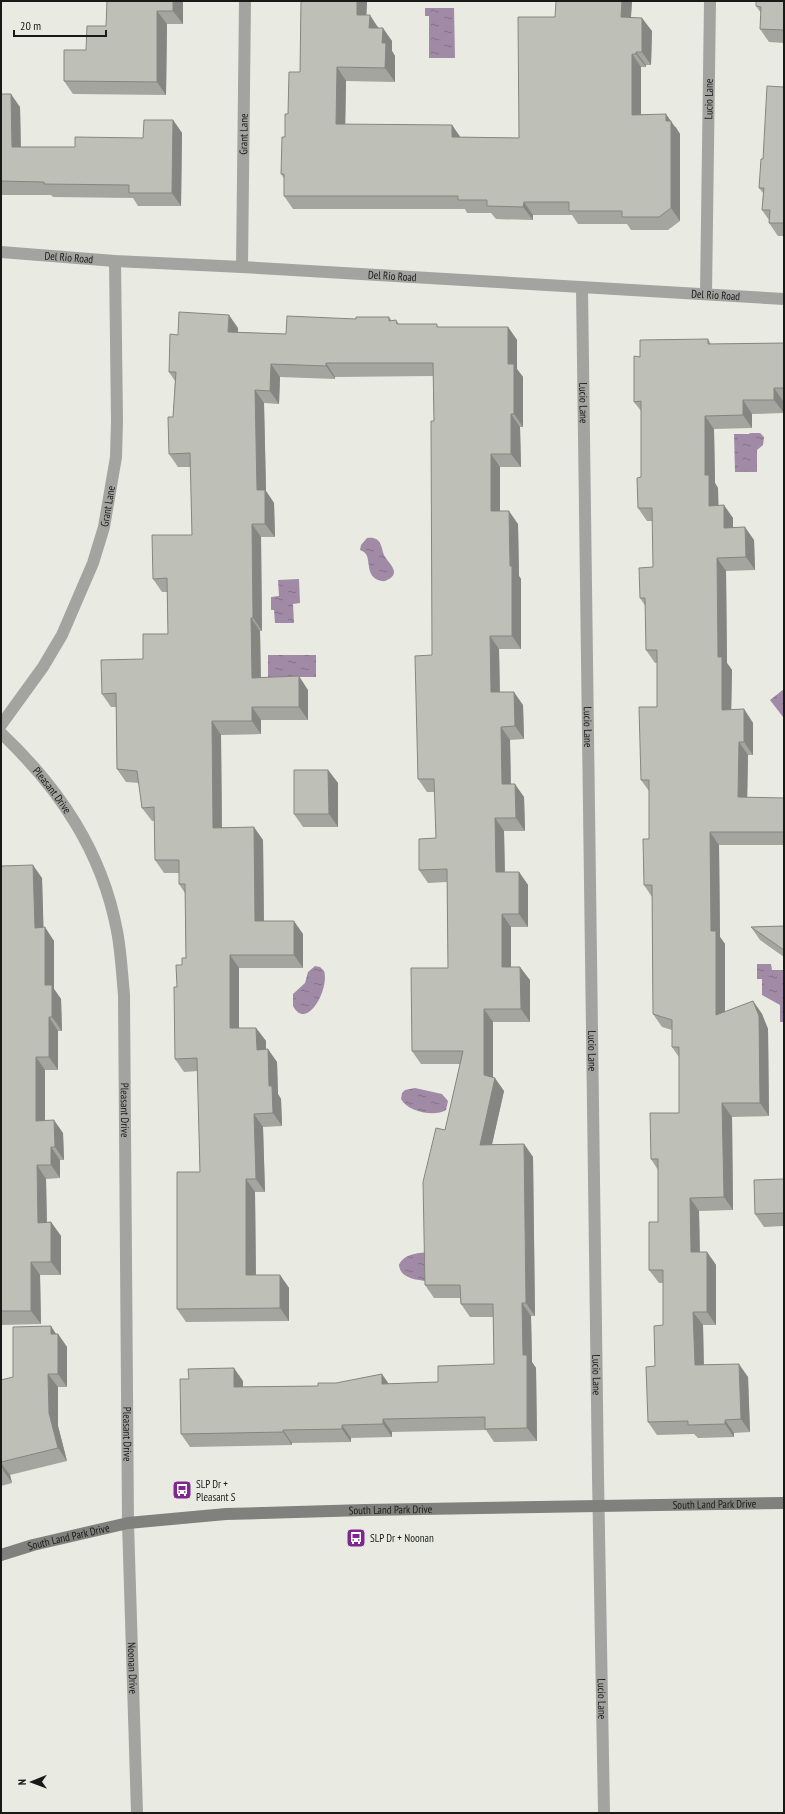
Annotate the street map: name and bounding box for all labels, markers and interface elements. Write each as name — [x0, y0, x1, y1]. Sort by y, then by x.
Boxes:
scale bar — [14, 12, 106, 38]
text: 20 m — [20, 18, 41, 33]
street label: Lucio Lane — [701, 78, 716, 120]
street label: Grant Lane — [236, 113, 251, 155]
street label: Del Rio Road — [44, 248, 94, 266]
street label: Del Rio Road — [367, 267, 417, 284]
street label: Del Rio Road — [691, 287, 741, 303]
street label: Lucio Lane — [576, 382, 591, 424]
street label: Grant Lane — [97, 484, 118, 528]
street label: Lucio Lane — [581, 706, 595, 748]
street label: Pleasant Drive — [30, 764, 75, 817]
street label: Lucio Lane — [585, 1030, 600, 1072]
street label: Pleasant Drive — [118, 1083, 132, 1138]
street label: Lucio Lane — [589, 1354, 604, 1396]
street label: Pleasant Drive — [120, 1407, 135, 1462]
place label: SLP Dr + Pleasant S — [196, 1477, 236, 1504]
bus stop icon: SLP Dr + Pleasant S — [171, 1479, 193, 1501]
street label: South Land Park Drive — [672, 1496, 757, 1512]
street label: South Land Park Drive — [348, 1502, 433, 1517]
street label: South Land Park Drive — [26, 1520, 111, 1553]
bus stop icon: SLP Dr + Noonan — [345, 1527, 367, 1549]
place label: SLP Dr + Noonan — [370, 1531, 434, 1545]
street label: Noonan Drive — [125, 1642, 140, 1695]
street label: Lucio Lane — [595, 1678, 609, 1720]
north arrow — [12, 1762, 52, 1802]
text: N — [15, 1779, 29, 1785]

